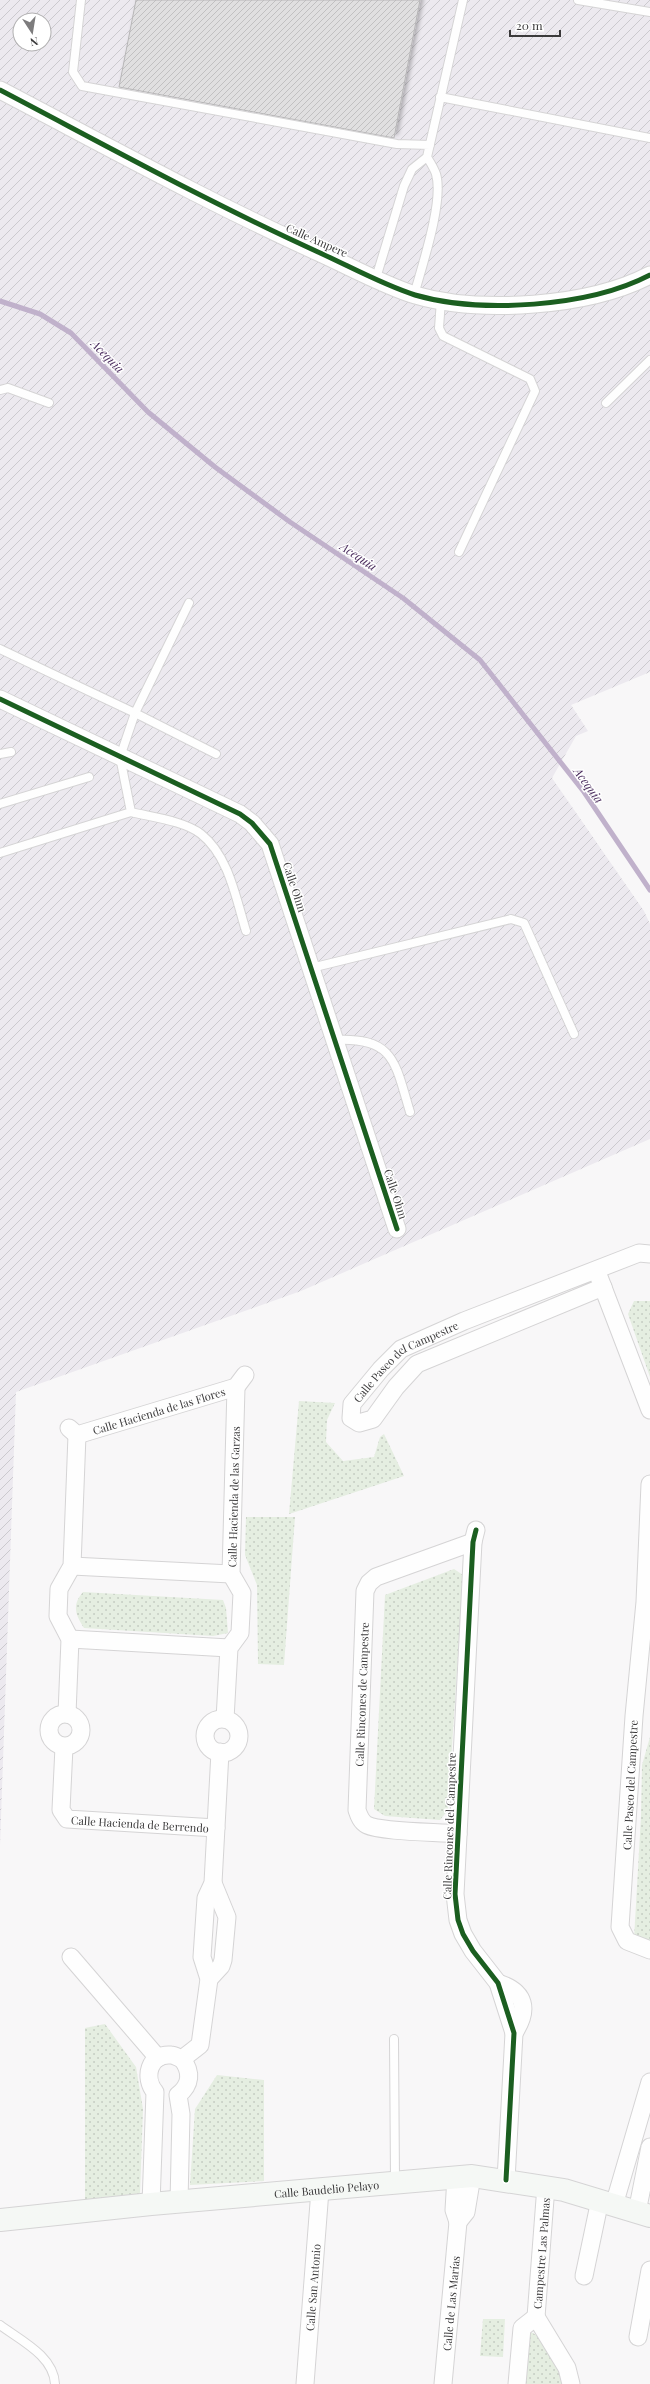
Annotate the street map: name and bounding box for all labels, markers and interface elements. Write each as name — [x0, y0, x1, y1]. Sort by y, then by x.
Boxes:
north arrow — [12, 12, 52, 52]
scale bar — [510, 12, 560, 38]
text: 20 m — [516, 17, 543, 33]
text: N — [29, 34, 40, 50]
street label: Calle Ampere — [284, 220, 351, 260]
water label: Acequia — [87, 334, 128, 376]
water label: Acequia — [336, 537, 380, 574]
water label: Acequia — [569, 762, 607, 806]
street label: Calle Ohm — [280, 860, 310, 914]
street label: Calle Ohm — [381, 1167, 411, 1221]
street label: Calle Paseo del Campestre — [349, 1317, 461, 1405]
street label: Calle Hacienda de las Flores — [91, 1383, 227, 1437]
street label: Calle Hacienda de las Garzas — [224, 1426, 242, 1567]
street label: Calle Rincones de Campestre — [351, 1621, 371, 1767]
street label: Calle Paseo del Campestre — [619, 1719, 641, 1850]
street label: Calle Rincones del Campestre — [439, 1752, 459, 1900]
street label: Calle Hacienda de Berrendo — [71, 1812, 209, 1835]
street label: Calle Baudelio Pelayo — [273, 2177, 380, 2201]
street label: Campestre Las Palmas — [529, 2197, 553, 2309]
street label: Calle San Antonio — [302, 2243, 323, 2331]
street label: Calle de Las Marías — [439, 2255, 462, 2352]

